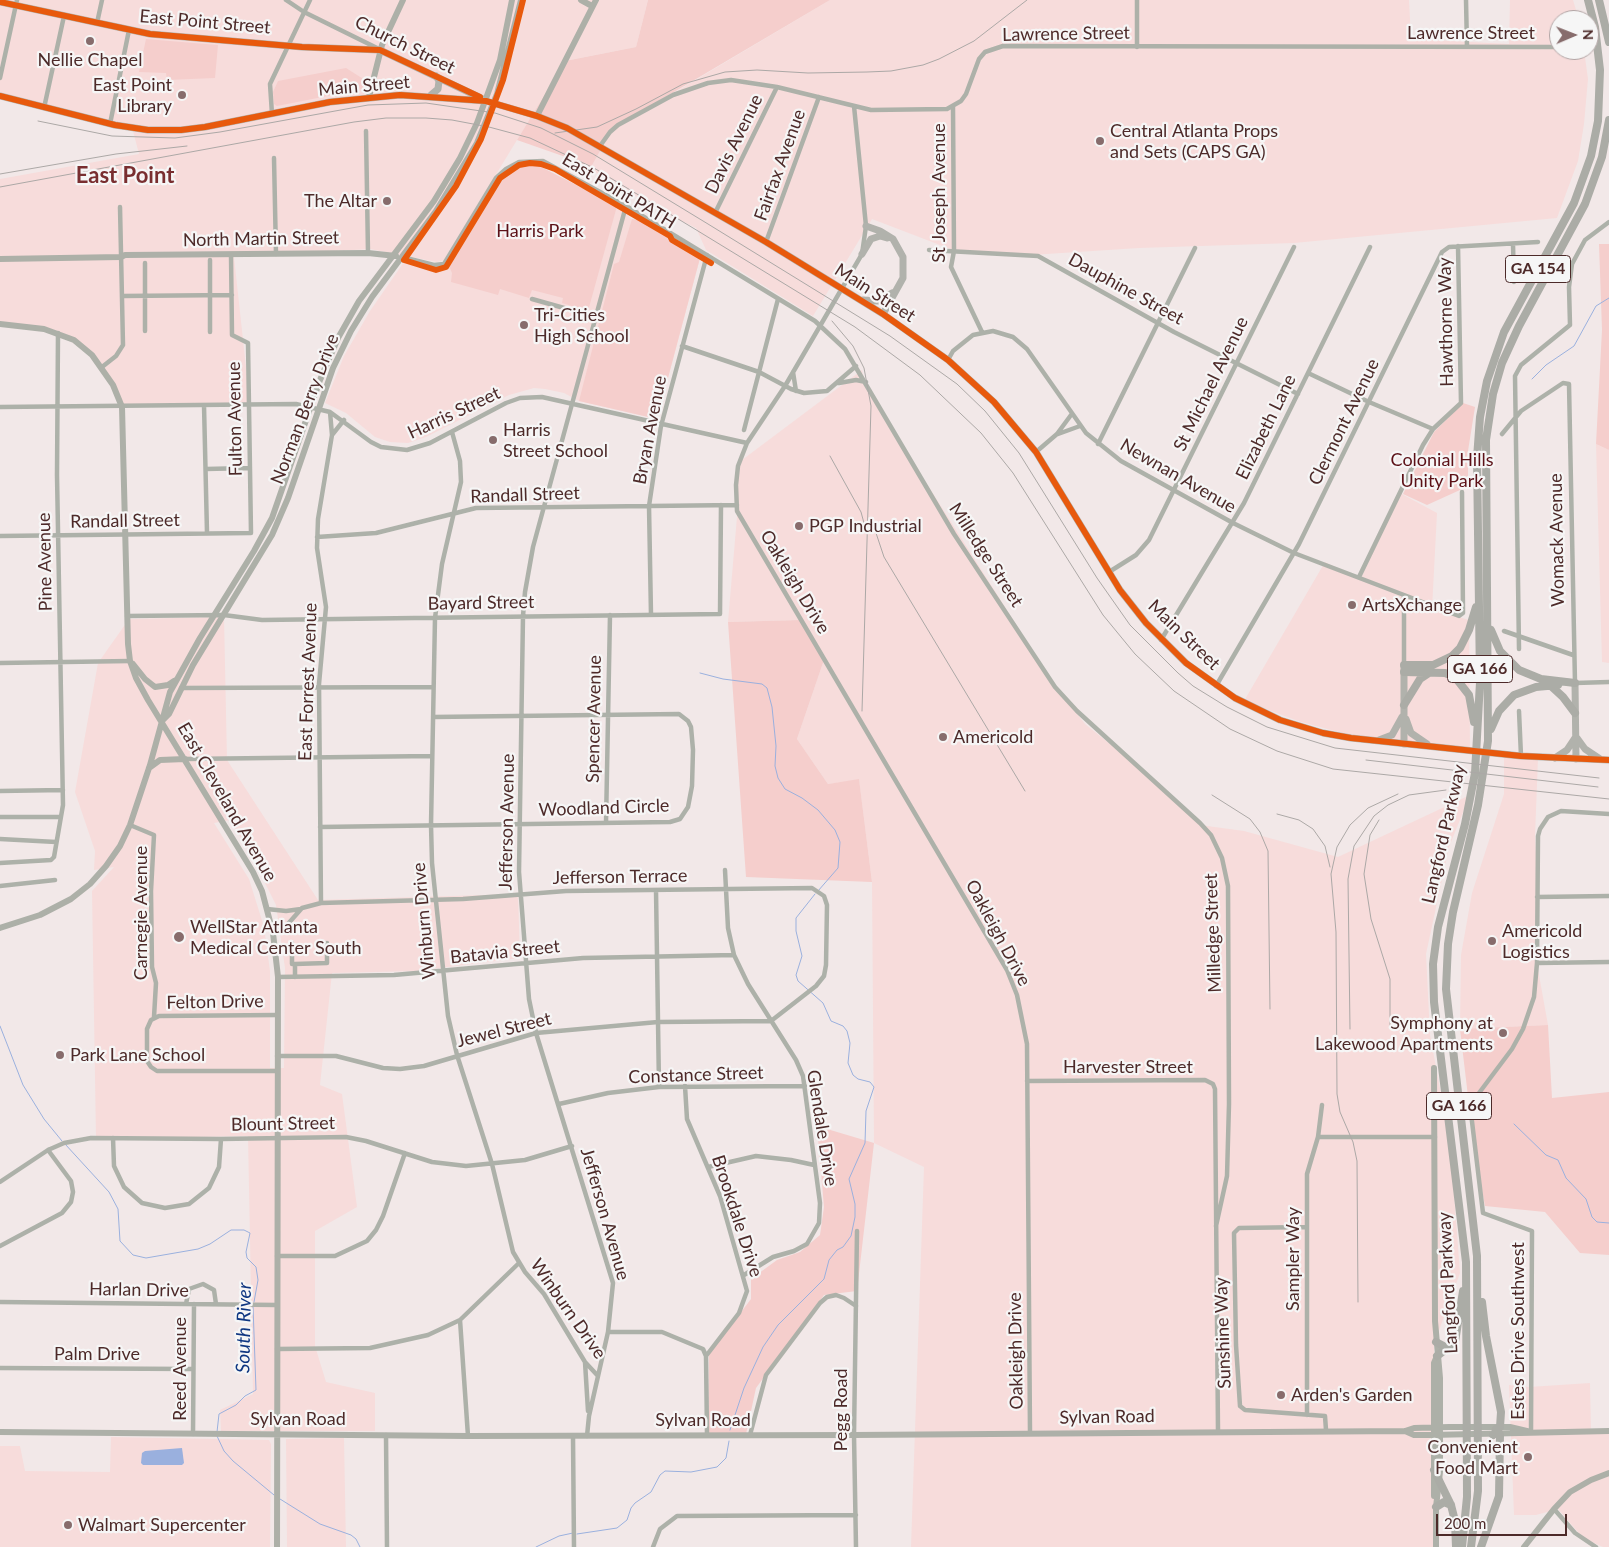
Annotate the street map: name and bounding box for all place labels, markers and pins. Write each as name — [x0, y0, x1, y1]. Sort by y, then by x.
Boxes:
marker: Nellie Chapel — [84, 35, 96, 47]
place label: Nellie Chapel — [38, 49, 142, 71]
place label: East Point Library — [93, 74, 172, 116]
marker: East Point Library — [176, 89, 188, 101]
place label: Central Atlanta Props and Sets (CAPS GA) — [1110, 120, 1278, 162]
marker: Central Atlanta Props and Sets (CAPS GA) — [1094, 135, 1106, 147]
place label: The Altar — [304, 190, 377, 212]
marker: The Altar — [381, 195, 393, 207]
place label: Tri-Cities High School — [534, 304, 629, 346]
marker: Tri-Cities High School — [518, 319, 530, 331]
place label: Harris Street School — [503, 419, 608, 462]
marker: Harris Street School — [487, 434, 499, 446]
place label: PGP Industrial — [809, 515, 922, 537]
marker: PGP Industrial — [793, 520, 805, 532]
place label: ArtsXchange — [1362, 594, 1462, 616]
marker: ArtsXchange — [1346, 599, 1358, 611]
place label: Americold — [953, 726, 1033, 748]
marker: Americold — [937, 731, 949, 743]
place label: WellStar Atlanta Medical Center South — [190, 916, 362, 959]
place label: Americold Logistics — [1502, 920, 1582, 962]
marker: WellStar Atlanta Medical Center South — [172, 930, 186, 944]
marker: Americold Logistics — [1486, 935, 1498, 947]
place label: Symphony at Lakewood Apartments — [1315, 1012, 1493, 1054]
marker: Symphony at Lakewood Apartments — [1497, 1027, 1509, 1039]
place label: Park Lane School — [70, 1044, 205, 1066]
marker: Park Lane School — [54, 1049, 66, 1061]
place label: Arden's Garden — [1291, 1384, 1413, 1406]
marker: Arden's Garden — [1275, 1389, 1287, 1401]
place label: Convenient Food Mart — [1427, 1436, 1518, 1478]
marker: Convenient Food Mart — [1522, 1451, 1534, 1463]
place label: Walmart Supercenter — [78, 1514, 246, 1536]
marker: Walmart Supercenter — [62, 1519, 74, 1531]

